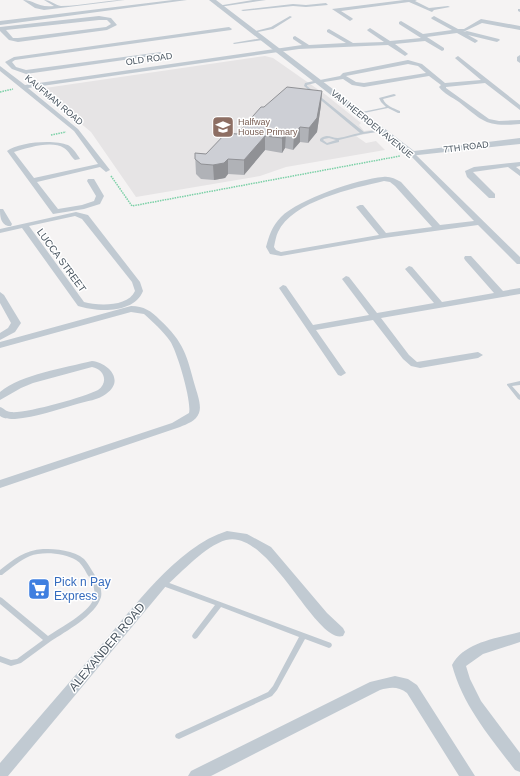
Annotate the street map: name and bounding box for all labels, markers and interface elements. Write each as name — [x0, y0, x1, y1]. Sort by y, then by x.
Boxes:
street label: OLD ROAD — [125, 51, 173, 67]
street label: KAUFMAN ROAD — [23, 73, 85, 127]
street label: VAN HEERDEN AVENUE — [329, 88, 415, 160]
school or university icon: Halfway House Primary — [210, 114, 236, 140]
place label: Halfway House Primary — [238, 117, 298, 137]
street label: 7TH ROAD — [443, 139, 490, 155]
street label: LUCCA STREET — [35, 226, 88, 294]
place label: Pick n Pay Express — [54, 575, 111, 603]
supermarket icon: Pick n Pay Express — [26, 576, 52, 602]
street label: ALEXANDER ROAD — [66, 600, 148, 694]

